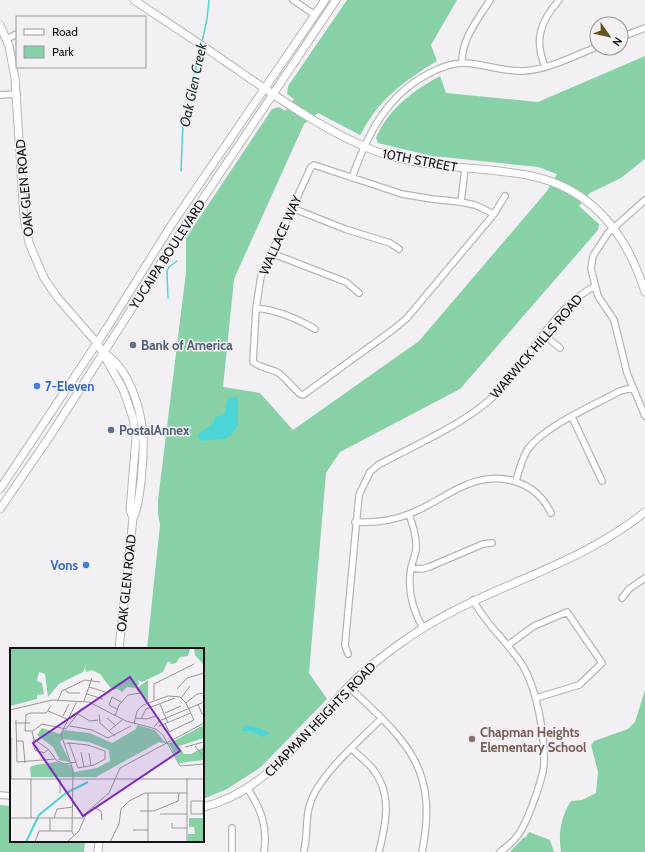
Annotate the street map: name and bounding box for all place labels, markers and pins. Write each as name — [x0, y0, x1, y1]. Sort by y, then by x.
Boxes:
place label: Bank of America — [141, 337, 233, 353]
marker: Bank of America — [128, 340, 138, 350]
place label: 7-Eleven — [45, 378, 94, 394]
marker: 7-Eleven — [32, 381, 42, 391]
place label: PostalAnnex — [119, 422, 190, 438]
marker: PostalAnnex — [106, 425, 116, 435]
place label: Vons — [51, 557, 78, 573]
marker: Vons — [81, 560, 91, 570]
place label: Chapman Heights Elementary School — [480, 724, 587, 755]
marker: Chapman Heights Elementary School — [467, 734, 477, 744]

